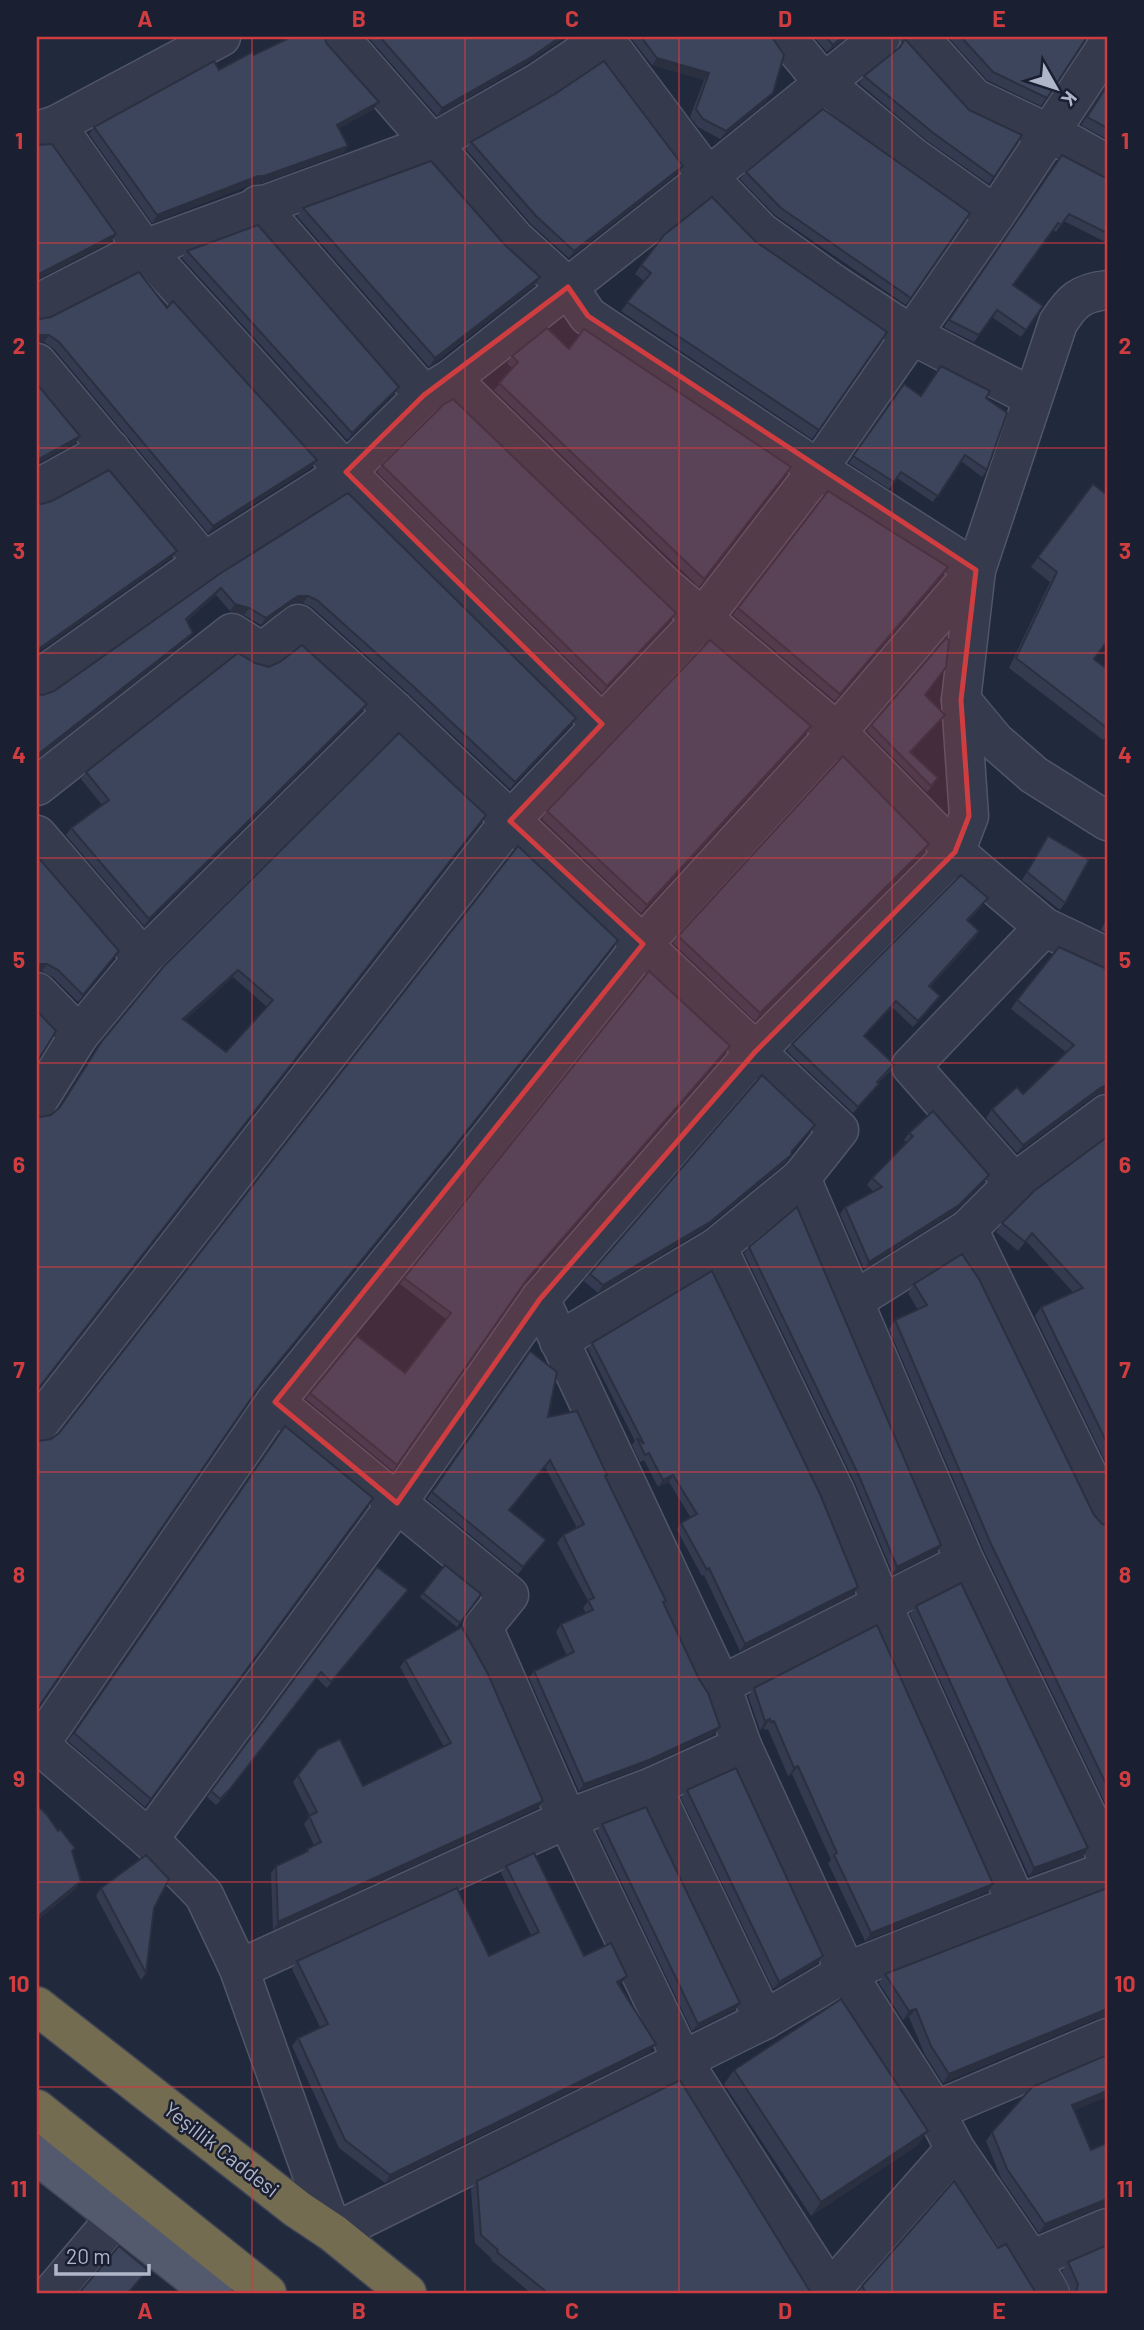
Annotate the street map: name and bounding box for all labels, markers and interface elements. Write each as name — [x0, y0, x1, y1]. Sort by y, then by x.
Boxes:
text: A — [137, 4, 153, 32]
text: B — [352, 4, 366, 32]
text: C — [565, 4, 579, 32]
text: D — [778, 4, 792, 32]
text: E — [992, 4, 1006, 32]
north arrow — [1021, 52, 1092, 122]
text: K — [1057, 87, 1082, 111]
text: 1 — [15, 126, 23, 154]
text: 1 — [1121, 126, 1129, 154]
text: 2 — [13, 331, 25, 359]
text: 2 — [1119, 331, 1131, 359]
text: 3 — [13, 536, 25, 564]
text: 3 — [1119, 536, 1131, 564]
text: 4 — [12, 740, 26, 768]
text: 4 — [1118, 740, 1132, 768]
text: 5 — [13, 945, 25, 973]
text: 5 — [1119, 945, 1131, 973]
text: 6 — [13, 1150, 25, 1178]
text: 6 — [1119, 1150, 1131, 1178]
text: 7 — [13, 1355, 25, 1383]
text: 7 — [1119, 1355, 1131, 1383]
text: 8 — [13, 1560, 25, 1588]
text: 8 — [1119, 1560, 1131, 1588]
text: 9 — [13, 1764, 25, 1792]
text: 9 — [1119, 1764, 1131, 1792]
text: 10 — [8, 1969, 30, 1997]
text: 10 — [1114, 1969, 1136, 1997]
street label: Yeşillik Caddesi — [159, 2096, 285, 2202]
text: 11 — [11, 2174, 27, 2202]
text: 11 — [1117, 2174, 1133, 2202]
scale bar — [56, 2232, 149, 2276]
text: 20 m — [66, 2243, 111, 2268]
text: A — [137, 2296, 153, 2324]
text: B — [352, 2296, 366, 2324]
text: C — [565, 2296, 579, 2324]
text: D — [778, 2296, 792, 2324]
text: E — [992, 2296, 1006, 2324]

